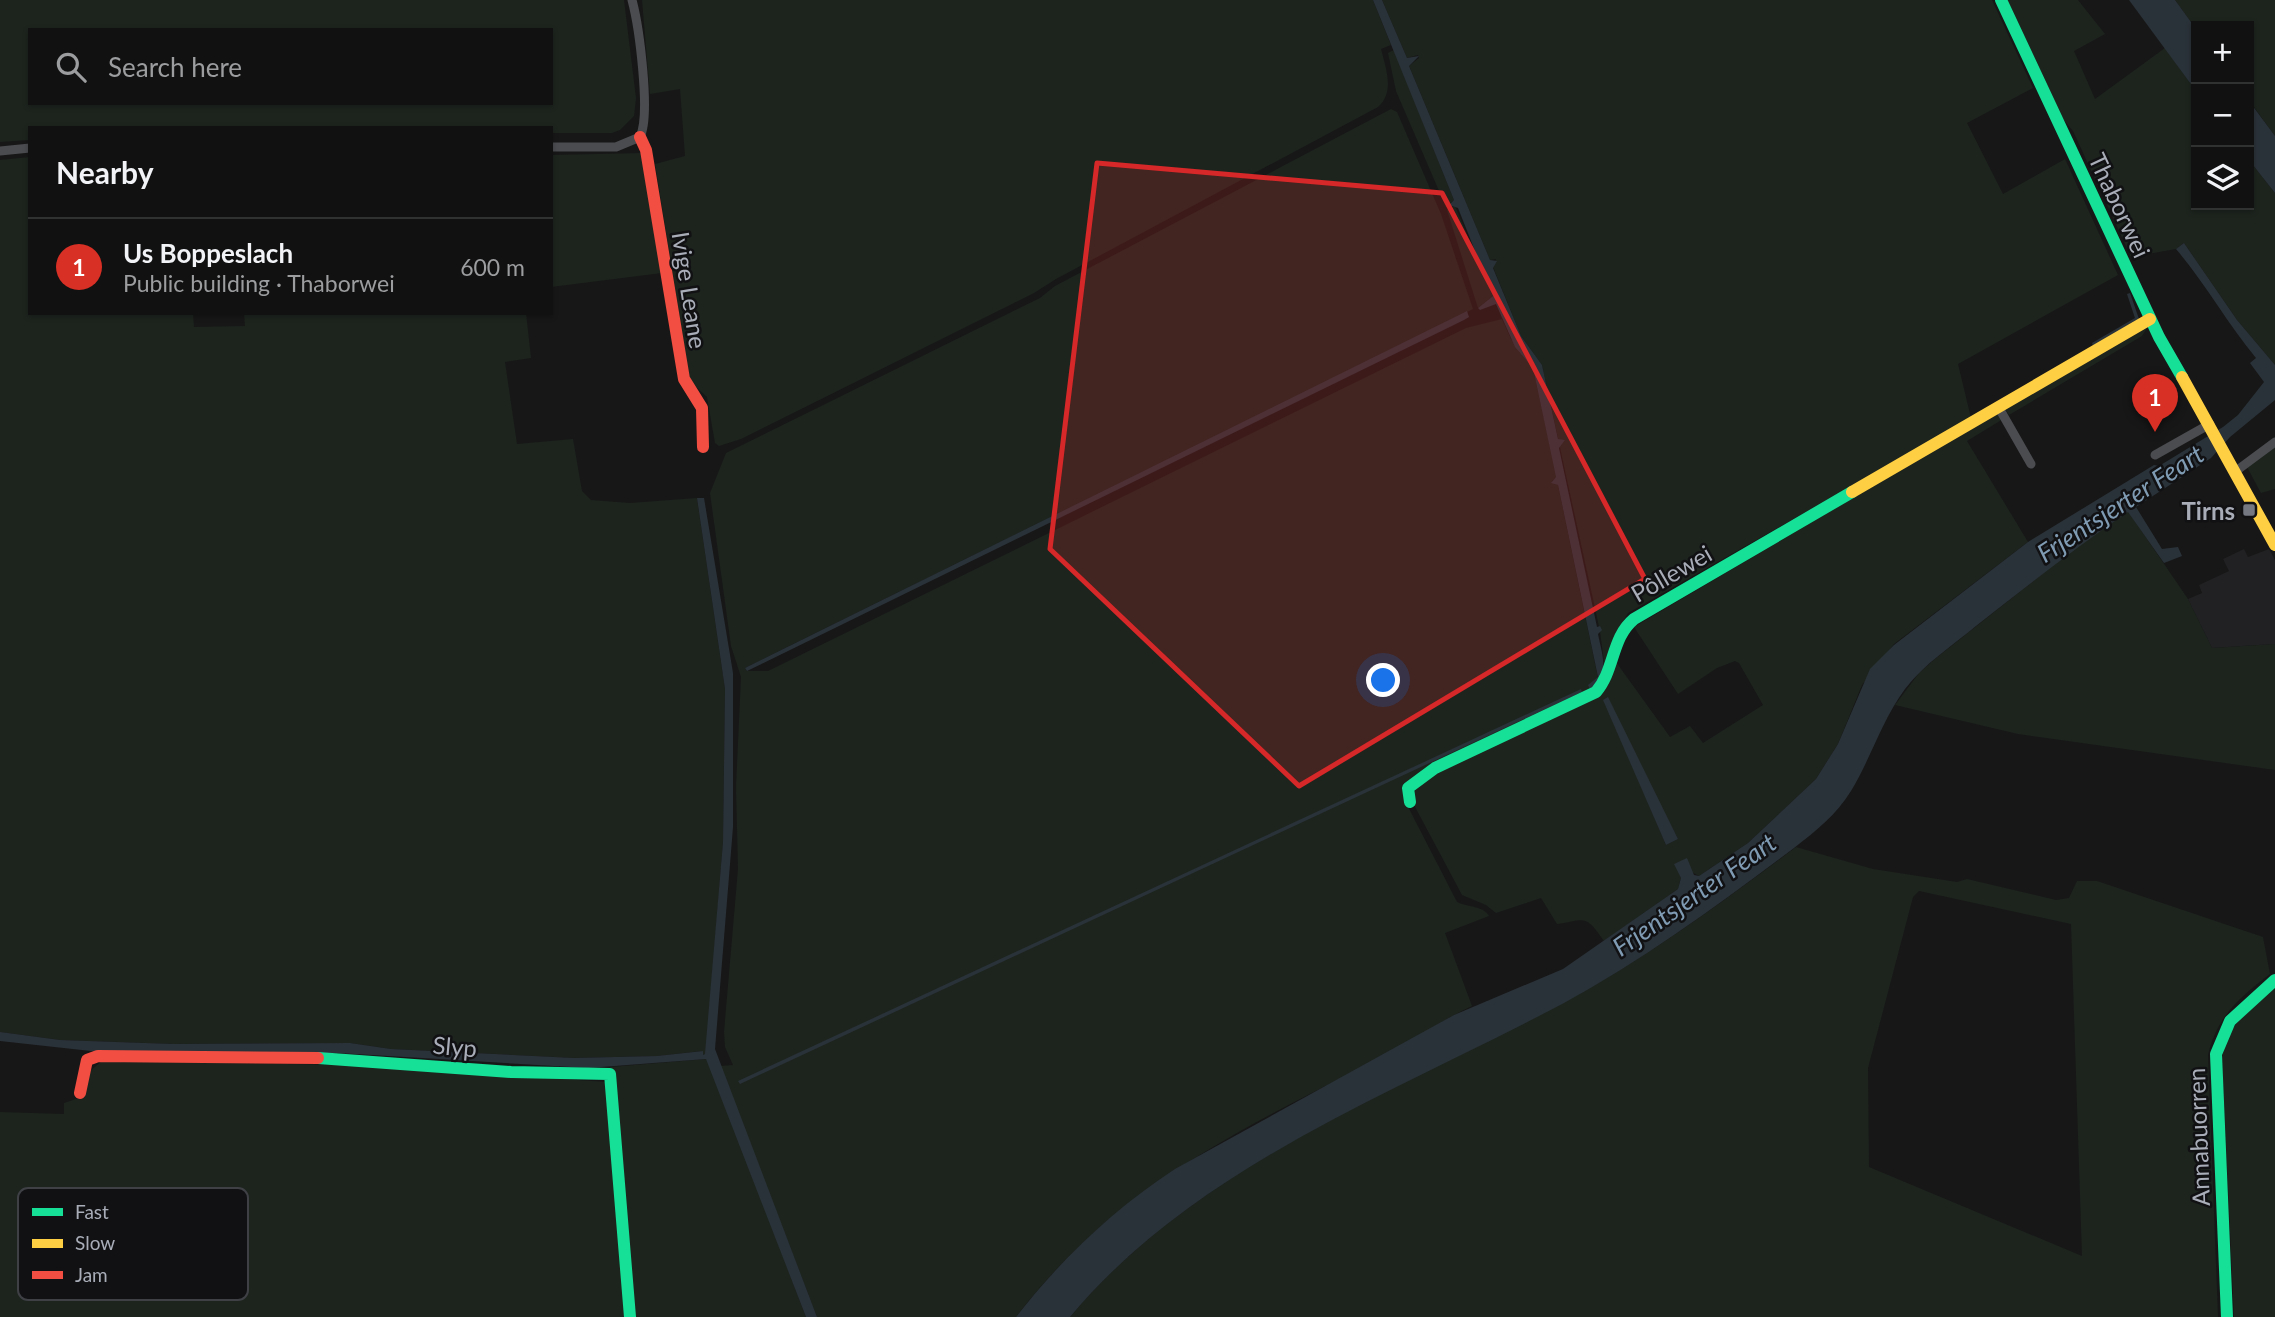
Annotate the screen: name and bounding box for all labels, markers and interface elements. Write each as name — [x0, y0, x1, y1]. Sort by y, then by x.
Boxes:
map controls — [2191, 21, 2254, 210]
button: + — [2191, 21, 2254, 84]
search box — [28, 28, 553, 105]
icon: search — [52, 48, 90, 86]
text: Search here — [108, 51, 242, 83]
button: − — [2191, 84, 2254, 147]
button: layers — [2191, 147, 2254, 210]
street label: Thaborwei — [2083, 148, 2157, 262]
text: Nearby — [56, 154, 154, 190]
street label: Ivige Leane — [666, 230, 714, 350]
text: Us Boppeslach — [123, 237, 293, 269]
text: 1 — [72, 253, 86, 281]
text: 600 m — [460, 253, 525, 281]
text: Public building · Thaborwei — [123, 269, 395, 297]
pin: 1 — [2132, 374, 2178, 432]
water label: Frjentsjerter Feart — [2030, 437, 2210, 569]
place label: Tirns — [2182, 496, 2235, 525]
marker: Tirns — [2241, 502, 2257, 518]
street label: Pôllewei — [1625, 538, 1717, 608]
your location — [1366, 663, 1400, 697]
water label: Frjentsjerter Feart — [1606, 826, 1782, 962]
street label: Slyp — [432, 1030, 478, 1062]
street label: Annabuorren — [2181, 1067, 2215, 1207]
legend — [18, 1188, 248, 1300]
text: Fast — [75, 1200, 109, 1223]
text: Slow — [75, 1231, 115, 1254]
text: Jam — [75, 1263, 108, 1286]

